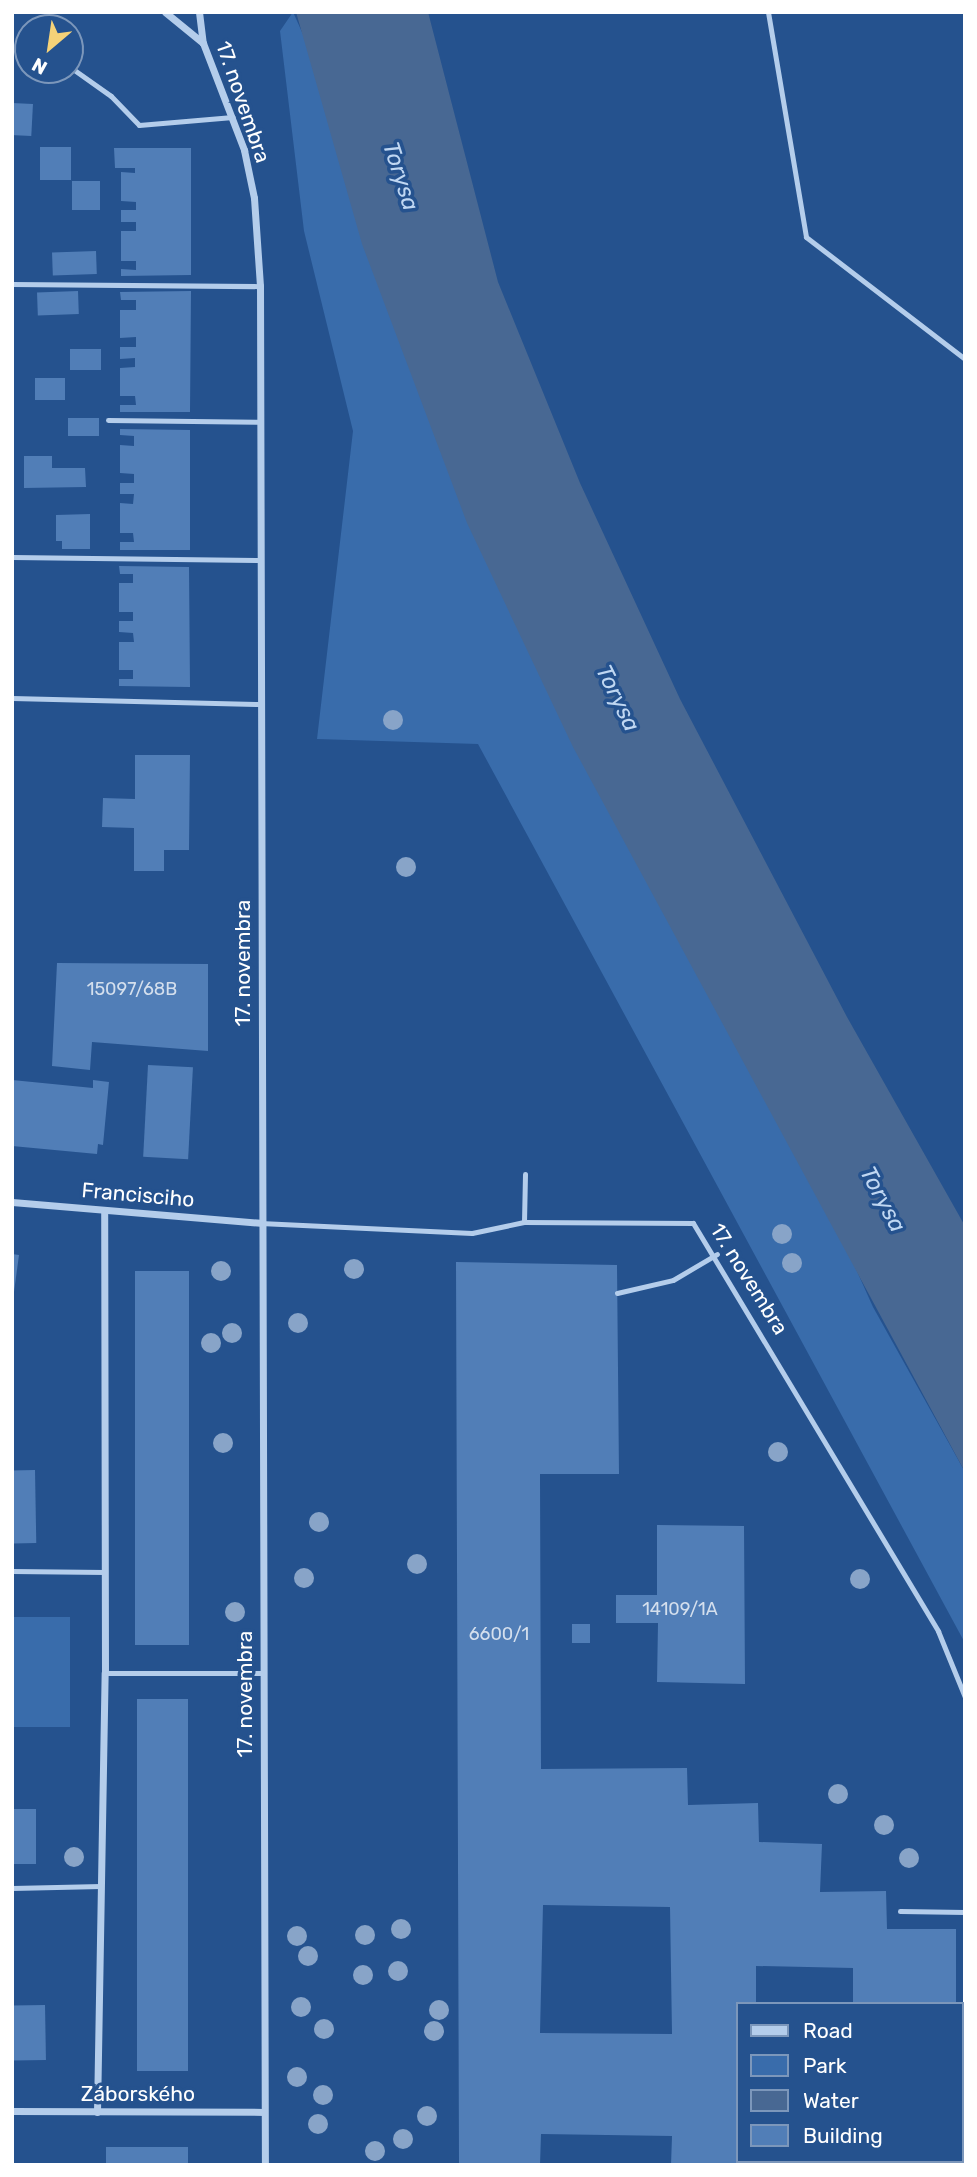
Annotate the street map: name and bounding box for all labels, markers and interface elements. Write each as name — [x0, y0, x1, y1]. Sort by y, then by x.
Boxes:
north arrow — [14, 14, 84, 84]
street label: 17. novembra — [210, 38, 276, 166]
text: N — [28, 53, 51, 79]
water label: Torysa — [377, 138, 425, 214]
water label: Torysa — [590, 660, 646, 736]
street label: 17. novembra — [230, 900, 256, 1026]
house number: 15097/68B — [87, 978, 177, 1000]
water label: Torysa — [854, 1161, 912, 1237]
street label: Francisciho — [81, 1178, 195, 1212]
street label: 17. novembra — [705, 1219, 793, 1339]
house number: 14109/1A — [642, 1598, 718, 1620]
house number: 6600/1 — [469, 1623, 529, 1645]
street label: 17. novembra — [232, 1631, 258, 1757]
legend — [736, 2002, 963, 2163]
text: Road — [803, 2018, 853, 2043]
text: Park — [803, 2053, 847, 2078]
street label: Záborského — [81, 2081, 195, 2107]
text: Water — [803, 2088, 859, 2113]
text: Building — [803, 2123, 883, 2148]

